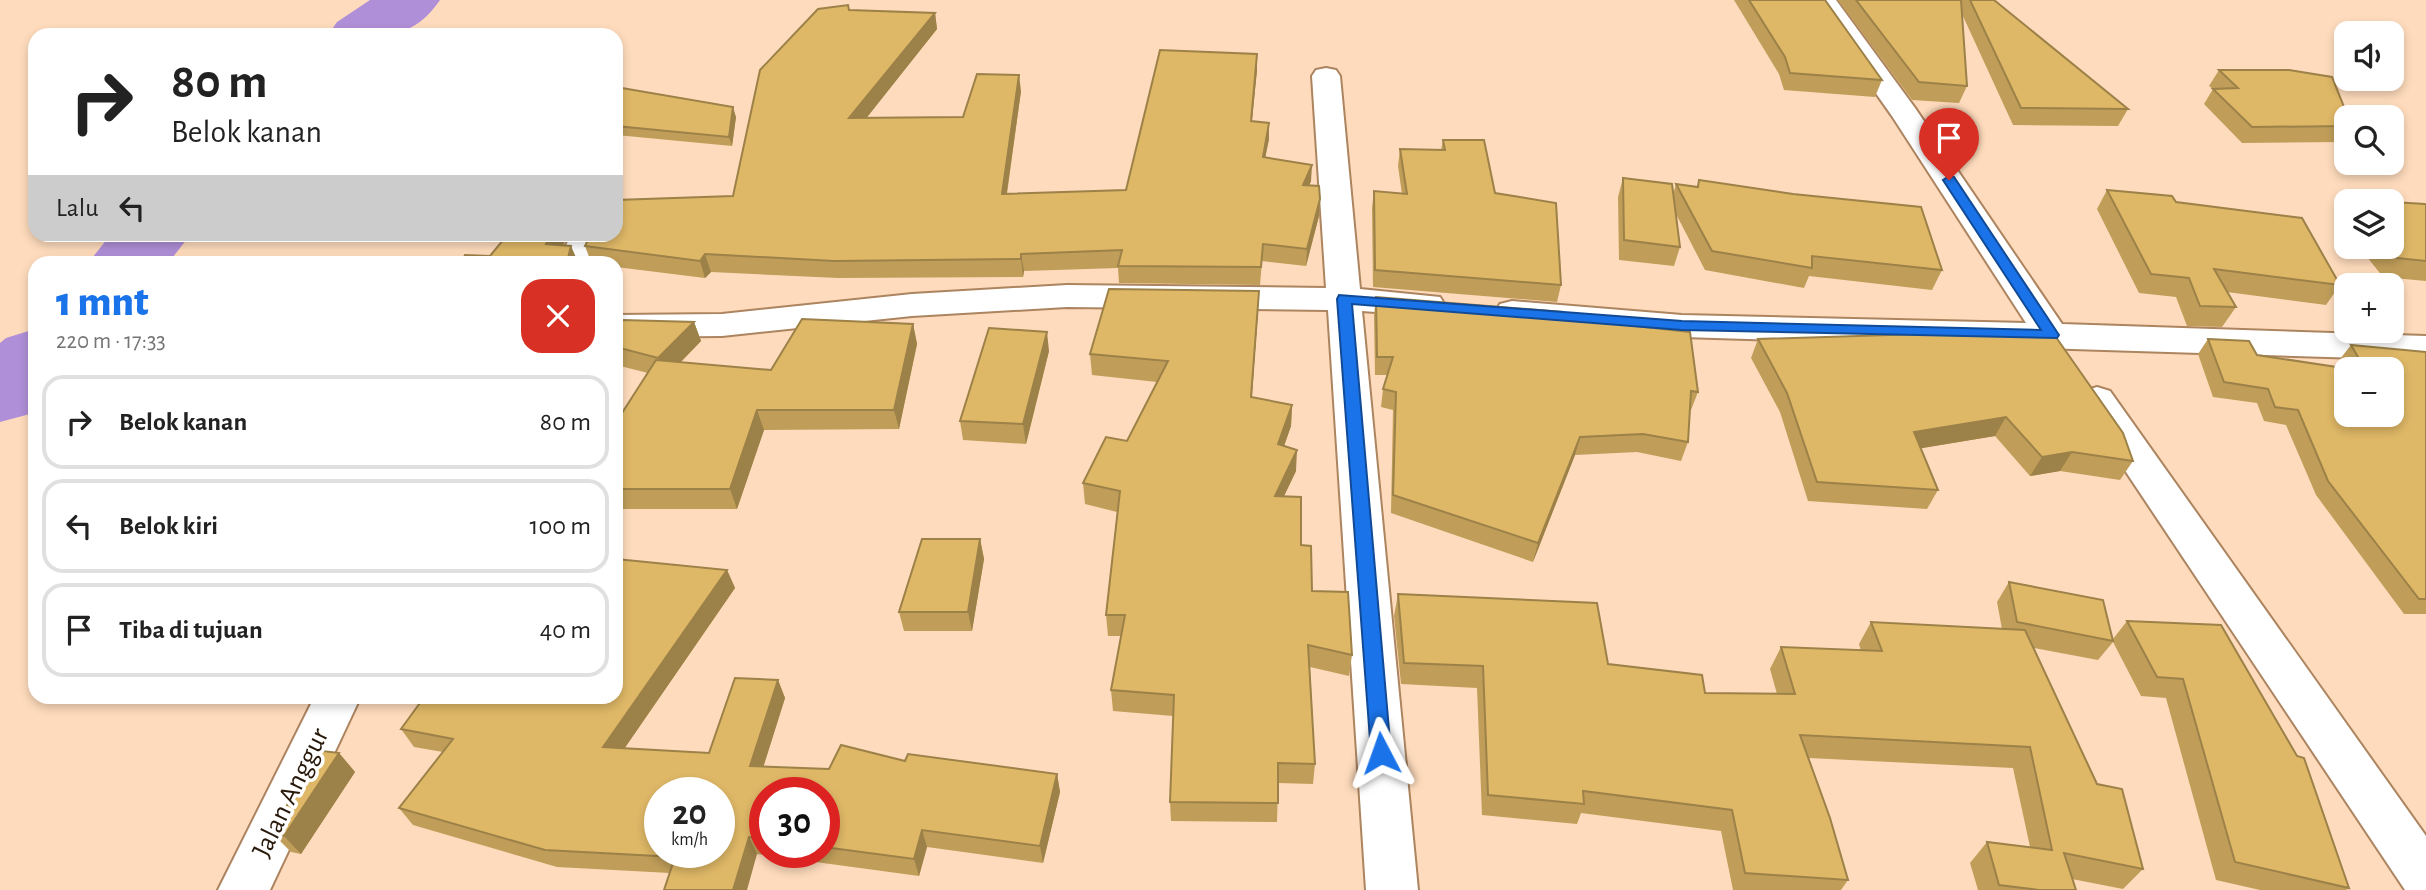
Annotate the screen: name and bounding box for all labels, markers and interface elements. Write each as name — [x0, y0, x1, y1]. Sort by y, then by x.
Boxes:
map controls — [2334, 21, 2404, 427]
button: sound — [2334, 21, 2404, 91]
icon: right — [56, 56, 147, 147]
text: 80 m — [171, 58, 268, 107]
button: search — [2334, 105, 2404, 175]
pin — [1919, 108, 1979, 180]
text: Belok kanan — [171, 116, 322, 148]
icon: arrive — [1930, 119, 1968, 157]
icon: left — [113, 189, 151, 227]
button: layers — [2334, 189, 2404, 259]
text: Lalu — [56, 195, 99, 221]
button: + — [2334, 273, 2404, 343]
button: close — [521, 279, 595, 353]
text: 1 mnt — [56, 281, 149, 323]
text: 220 m · 17:33 — [56, 330, 166, 353]
button: − — [2334, 357, 2404, 427]
icon: right — [60, 403, 98, 441]
text: Belok kanan — [119, 409, 247, 435]
text: 80 m — [540, 409, 591, 435]
icon: left — [60, 507, 98, 545]
text: Belok kiri — [119, 513, 218, 539]
text: 100 m — [530, 513, 591, 539]
icon: arrive — [60, 611, 98, 649]
text: Tiba di tujuan — [119, 617, 263, 643]
text: 40 m — [540, 617, 591, 643]
position arrow — [1344, 716, 1418, 790]
street label: Jalan Anggur — [248, 724, 334, 862]
speed limit sign: 30 — [749, 777, 840, 868]
text: 20 — [672, 796, 707, 831]
text: km/h — [671, 831, 708, 849]

